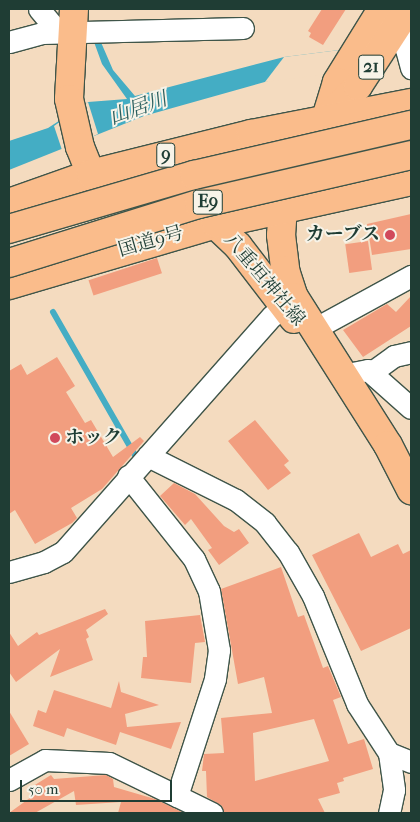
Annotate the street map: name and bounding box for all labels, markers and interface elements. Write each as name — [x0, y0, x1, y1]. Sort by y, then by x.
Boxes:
road number: 21 — [357, 52, 385, 82]
water label: 山居川 — [106, 86, 170, 130]
road number: 9 — [156, 140, 176, 170]
road number: E9 — [192, 186, 224, 218]
street label: 国道9号 — [116, 222, 186, 262]
place label: カーブス — [304, 224, 380, 246]
street label: 八重垣神社線 — [219, 229, 309, 331]
marker: カーブス — [384, 229, 396, 241]
place label: ホック — [65, 427, 122, 449]
marker: ホック — [49, 432, 61, 444]
scale bar — [22, 770, 175, 802]
text: 50 m — [28, 780, 58, 798]

